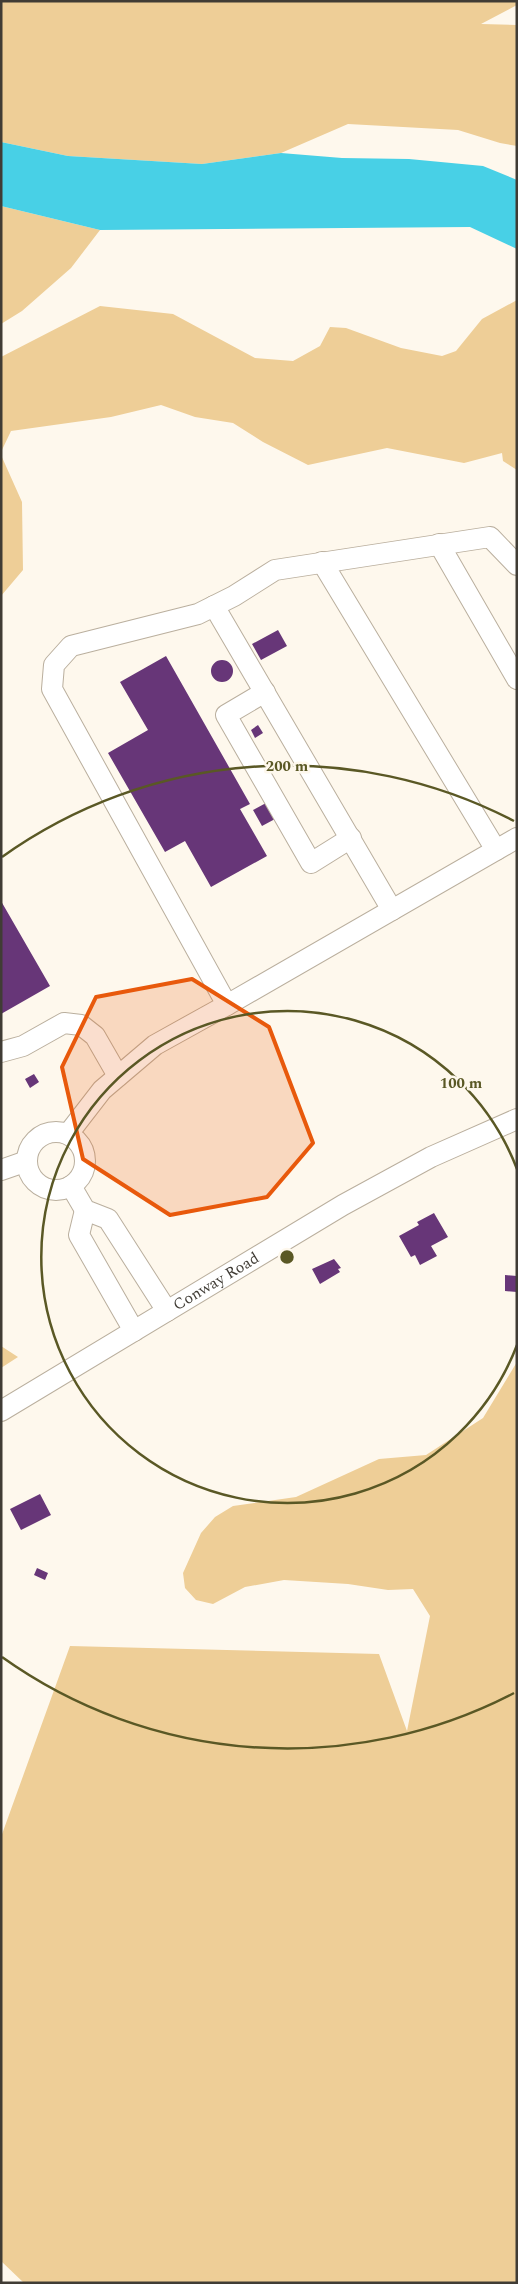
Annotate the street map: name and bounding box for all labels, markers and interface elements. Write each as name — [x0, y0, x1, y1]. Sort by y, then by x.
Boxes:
text: 200 m — [266, 755, 309, 778]
text: 100 m — [440, 1072, 483, 1095]
street label: Conway Road — [168, 1246, 264, 1317]
centre of rings — [278, 1248, 296, 1266]

